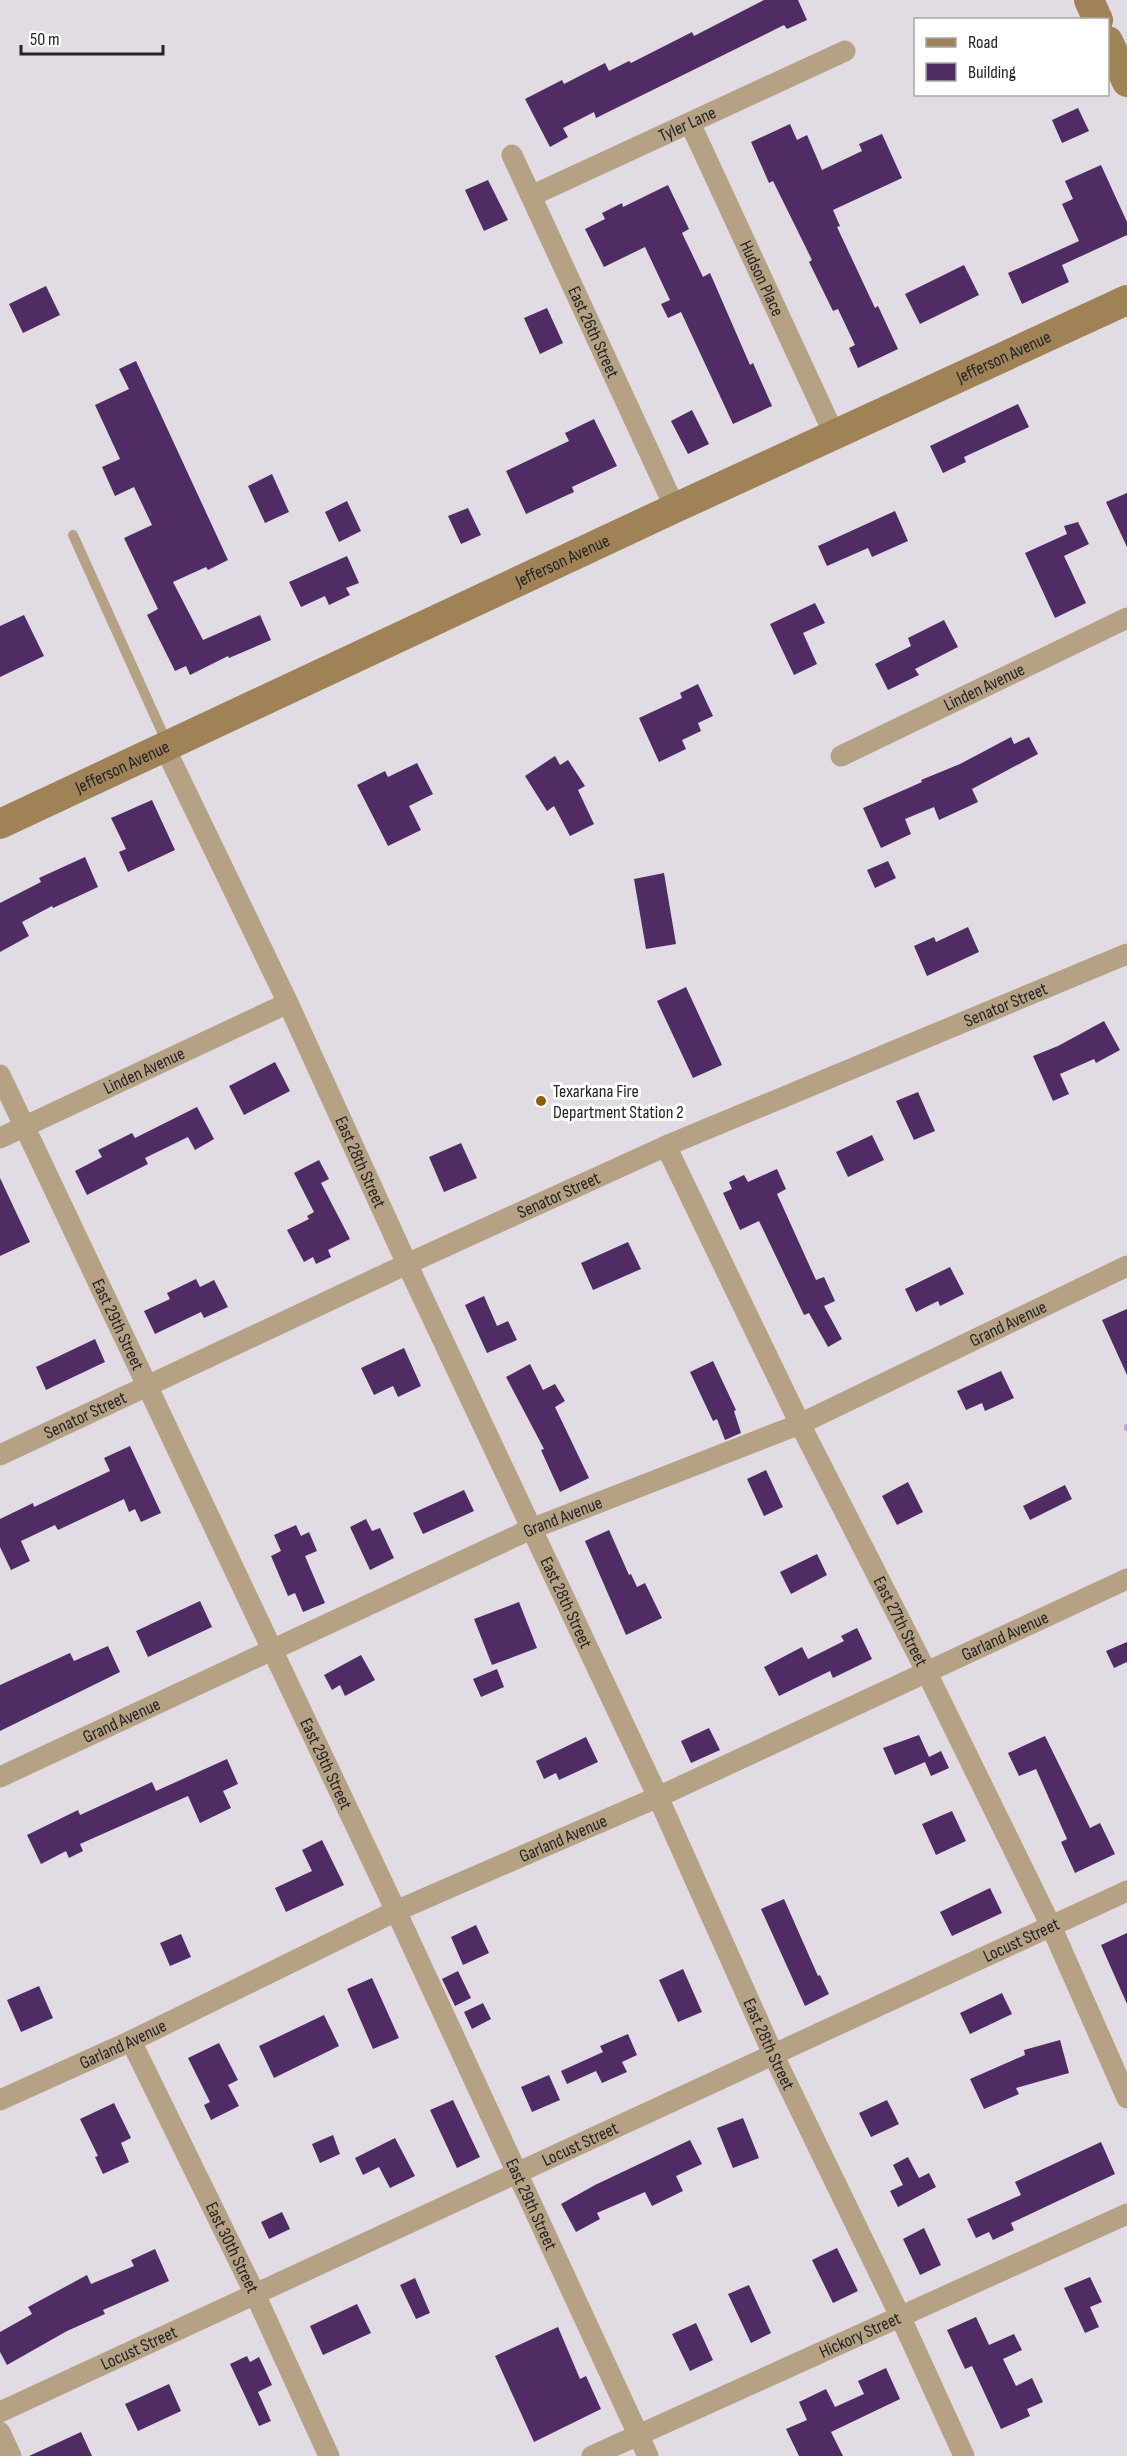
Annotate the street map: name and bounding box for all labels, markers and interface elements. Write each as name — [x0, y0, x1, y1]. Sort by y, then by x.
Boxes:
scale bar — [21, 18, 164, 56]
legend — [914, 18, 1109, 96]
text: 50 m — [30, 29, 60, 50]
text: Road — [968, 32, 998, 53]
text: Building — [968, 62, 1016, 83]
street label: Tyler Lane — [655, 102, 719, 146]
street label: Hudson Place — [735, 237, 788, 319]
street label: East 26th Street — [564, 283, 624, 382]
street label: Jefferson Avenue — [952, 326, 1054, 388]
street label: Jefferson Avenue — [511, 530, 613, 592]
street label: Linden Avenue — [940, 659, 1028, 715]
street label: Jefferson Avenue — [71, 736, 173, 798]
street label: Senator Street — [961, 978, 1051, 1031]
street label: Linden Avenue — [100, 1043, 188, 1099]
place label: Texarkana Fire Department Station 2 — [553, 1081, 684, 1123]
marker: Texarkana Fire Department Station 2 — [534, 1094, 548, 1108]
street label: East 28th Street — [331, 1113, 391, 1212]
street label: Senator Street — [514, 1167, 604, 1223]
street label: East 29th Street — [88, 1275, 149, 1374]
street label: Grand Avenue — [966, 1296, 1050, 1351]
street label: Senator Street — [41, 1387, 130, 1443]
street label: Grand Avenue — [520, 1492, 605, 1542]
street label: East 28th Street — [536, 1553, 597, 1652]
street label: East 27th Street — [869, 1573, 932, 1670]
street label: Garland Avenue — [958, 1607, 1052, 1665]
street label: Grand Avenue — [79, 1693, 163, 1747]
street label: East 29th Street — [296, 1715, 357, 1813]
street label: Garland Avenue — [516, 1810, 610, 1867]
street label: Locust Street — [980, 1913, 1063, 1967]
street label: East 28th Street — [739, 1995, 799, 2094]
street label: Garland Avenue — [76, 2015, 170, 2073]
street label: Locust Street — [539, 2117, 622, 2171]
street label: East 29th Street — [501, 2155, 562, 2254]
street label: East 30th Street — [201, 2199, 264, 2297]
street label: Hickory Street — [816, 2307, 904, 2362]
street label: Locust Street — [97, 2321, 181, 2374]

